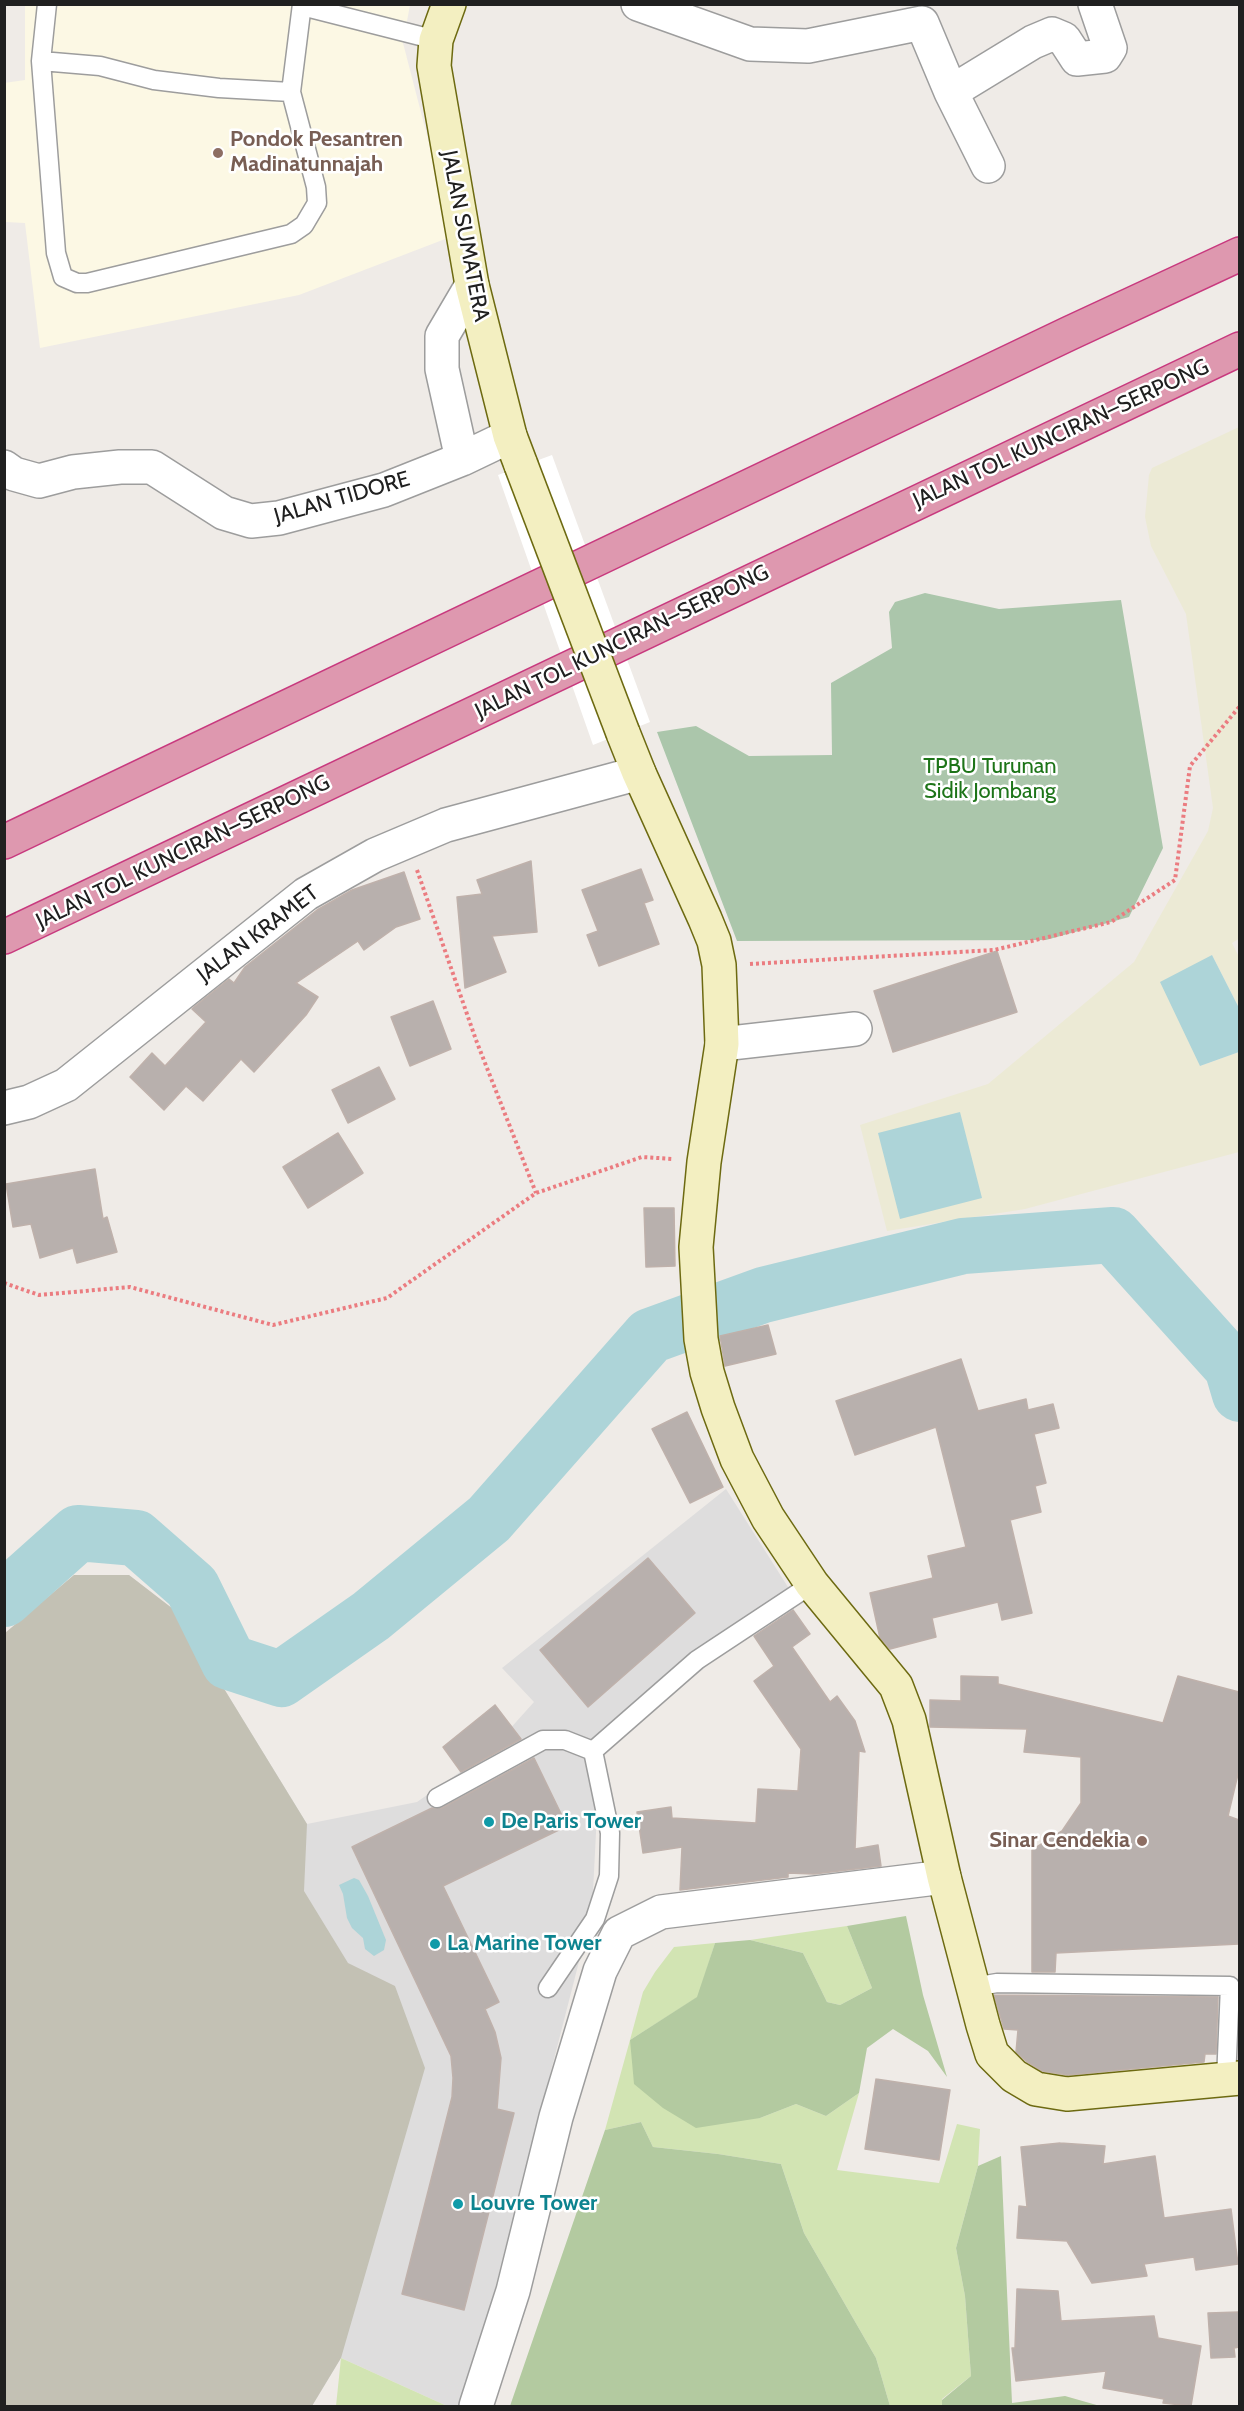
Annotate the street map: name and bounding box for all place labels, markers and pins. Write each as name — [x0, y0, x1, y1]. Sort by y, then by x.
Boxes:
place label: Pondok Pesantren Madinatunnajah — [230, 127, 403, 178]
marker: Pondok Pesantren Madinatunnajah — [211, 146, 225, 160]
place label: De Paris Tower — [501, 1809, 641, 1835]
marker: De Paris Tower — [482, 1815, 496, 1829]
place label: Sinar Cendekia — [989, 1828, 1130, 1854]
marker: Sinar Cendekia — [1135, 1834, 1149, 1848]
place label: La Marine Tower — [447, 1931, 601, 1957]
marker: La Marine Tower — [428, 1937, 442, 1951]
place label: Louvre Tower — [470, 2191, 597, 2217]
marker: Louvre Tower — [451, 2197, 465, 2211]

